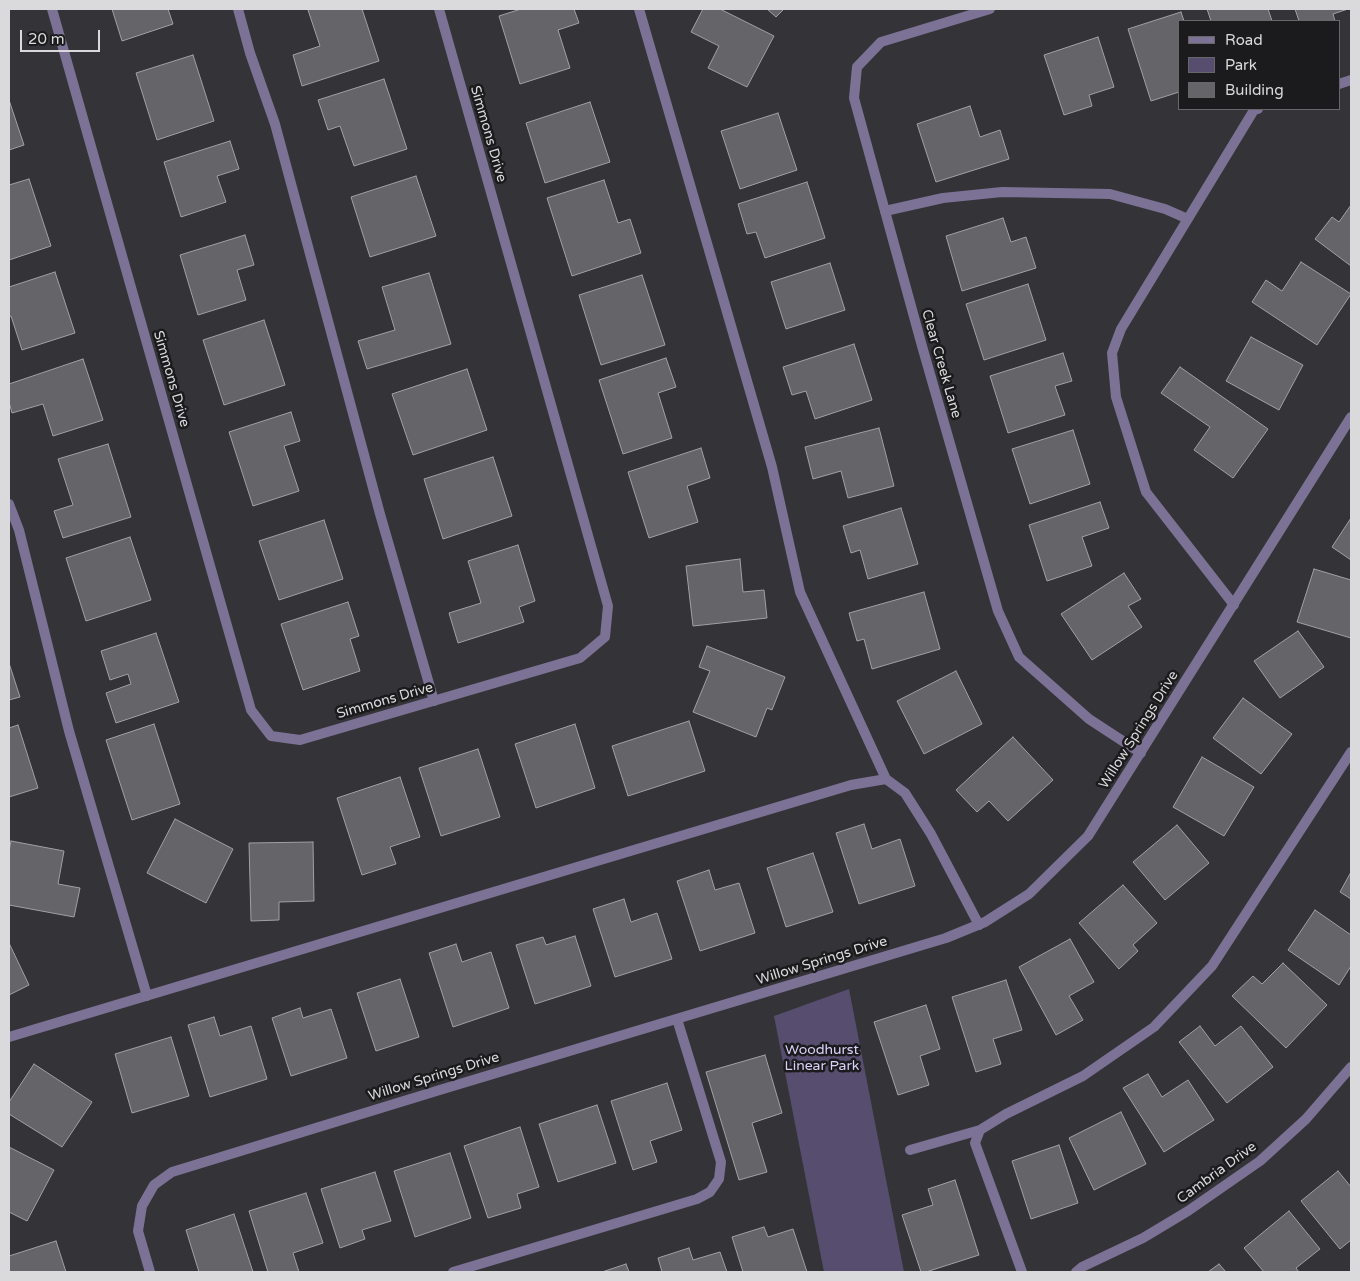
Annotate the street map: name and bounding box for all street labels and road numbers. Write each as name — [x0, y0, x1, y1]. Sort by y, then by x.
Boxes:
street label: Simmons Drive — [466, 84, 510, 184]
street label: Clear Creek Lane — [917, 308, 965, 420]
street label: Simmons Drive — [149, 329, 193, 429]
street label: Willow Springs Drive — [1096, 668, 1182, 792]
street label: Simmons Drive — [335, 679, 435, 723]
street label: Willow Springs Drive — [755, 933, 889, 989]
street label: Willow Springs Drive — [367, 1049, 501, 1105]
street label: Cambria Drive — [1174, 1139, 1260, 1207]

